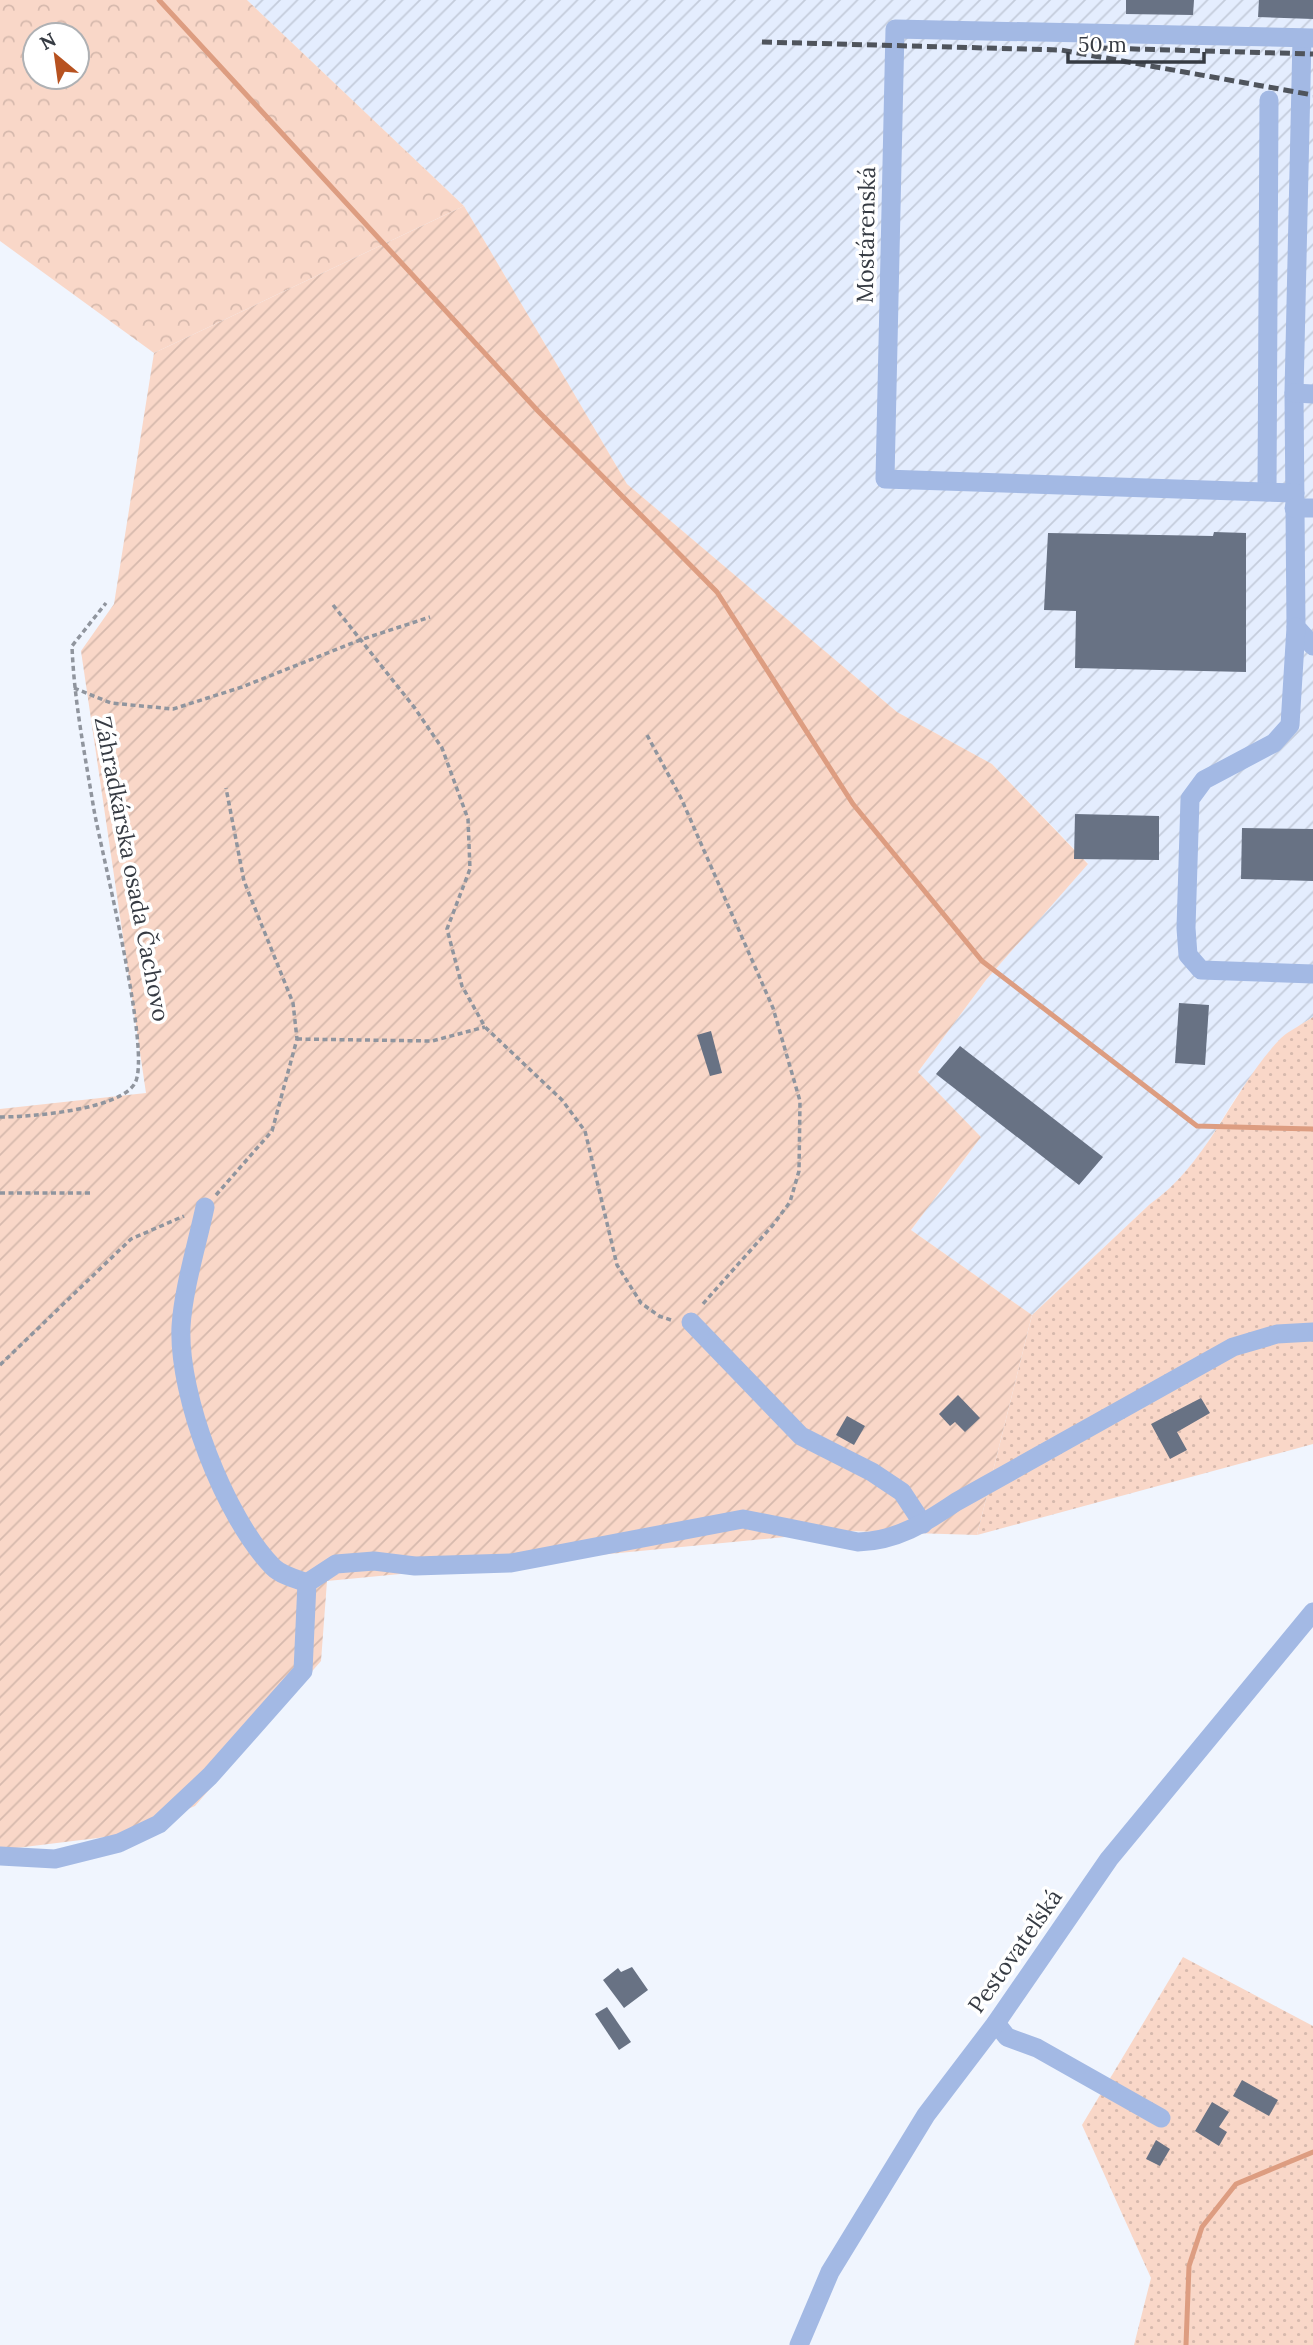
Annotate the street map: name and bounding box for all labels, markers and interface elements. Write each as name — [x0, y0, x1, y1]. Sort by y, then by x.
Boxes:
north arrow — [21, 21, 91, 91]
scale bar — [1068, 21, 1204, 65]
text: N — [36, 27, 60, 55]
text: 50 m — [1078, 31, 1127, 58]
street label: Mostárenská — [850, 166, 881, 304]
street label: Záhradkárska osada Čachovo — [89, 714, 176, 1024]
street label: Pestovateľská — [961, 1883, 1068, 2018]

